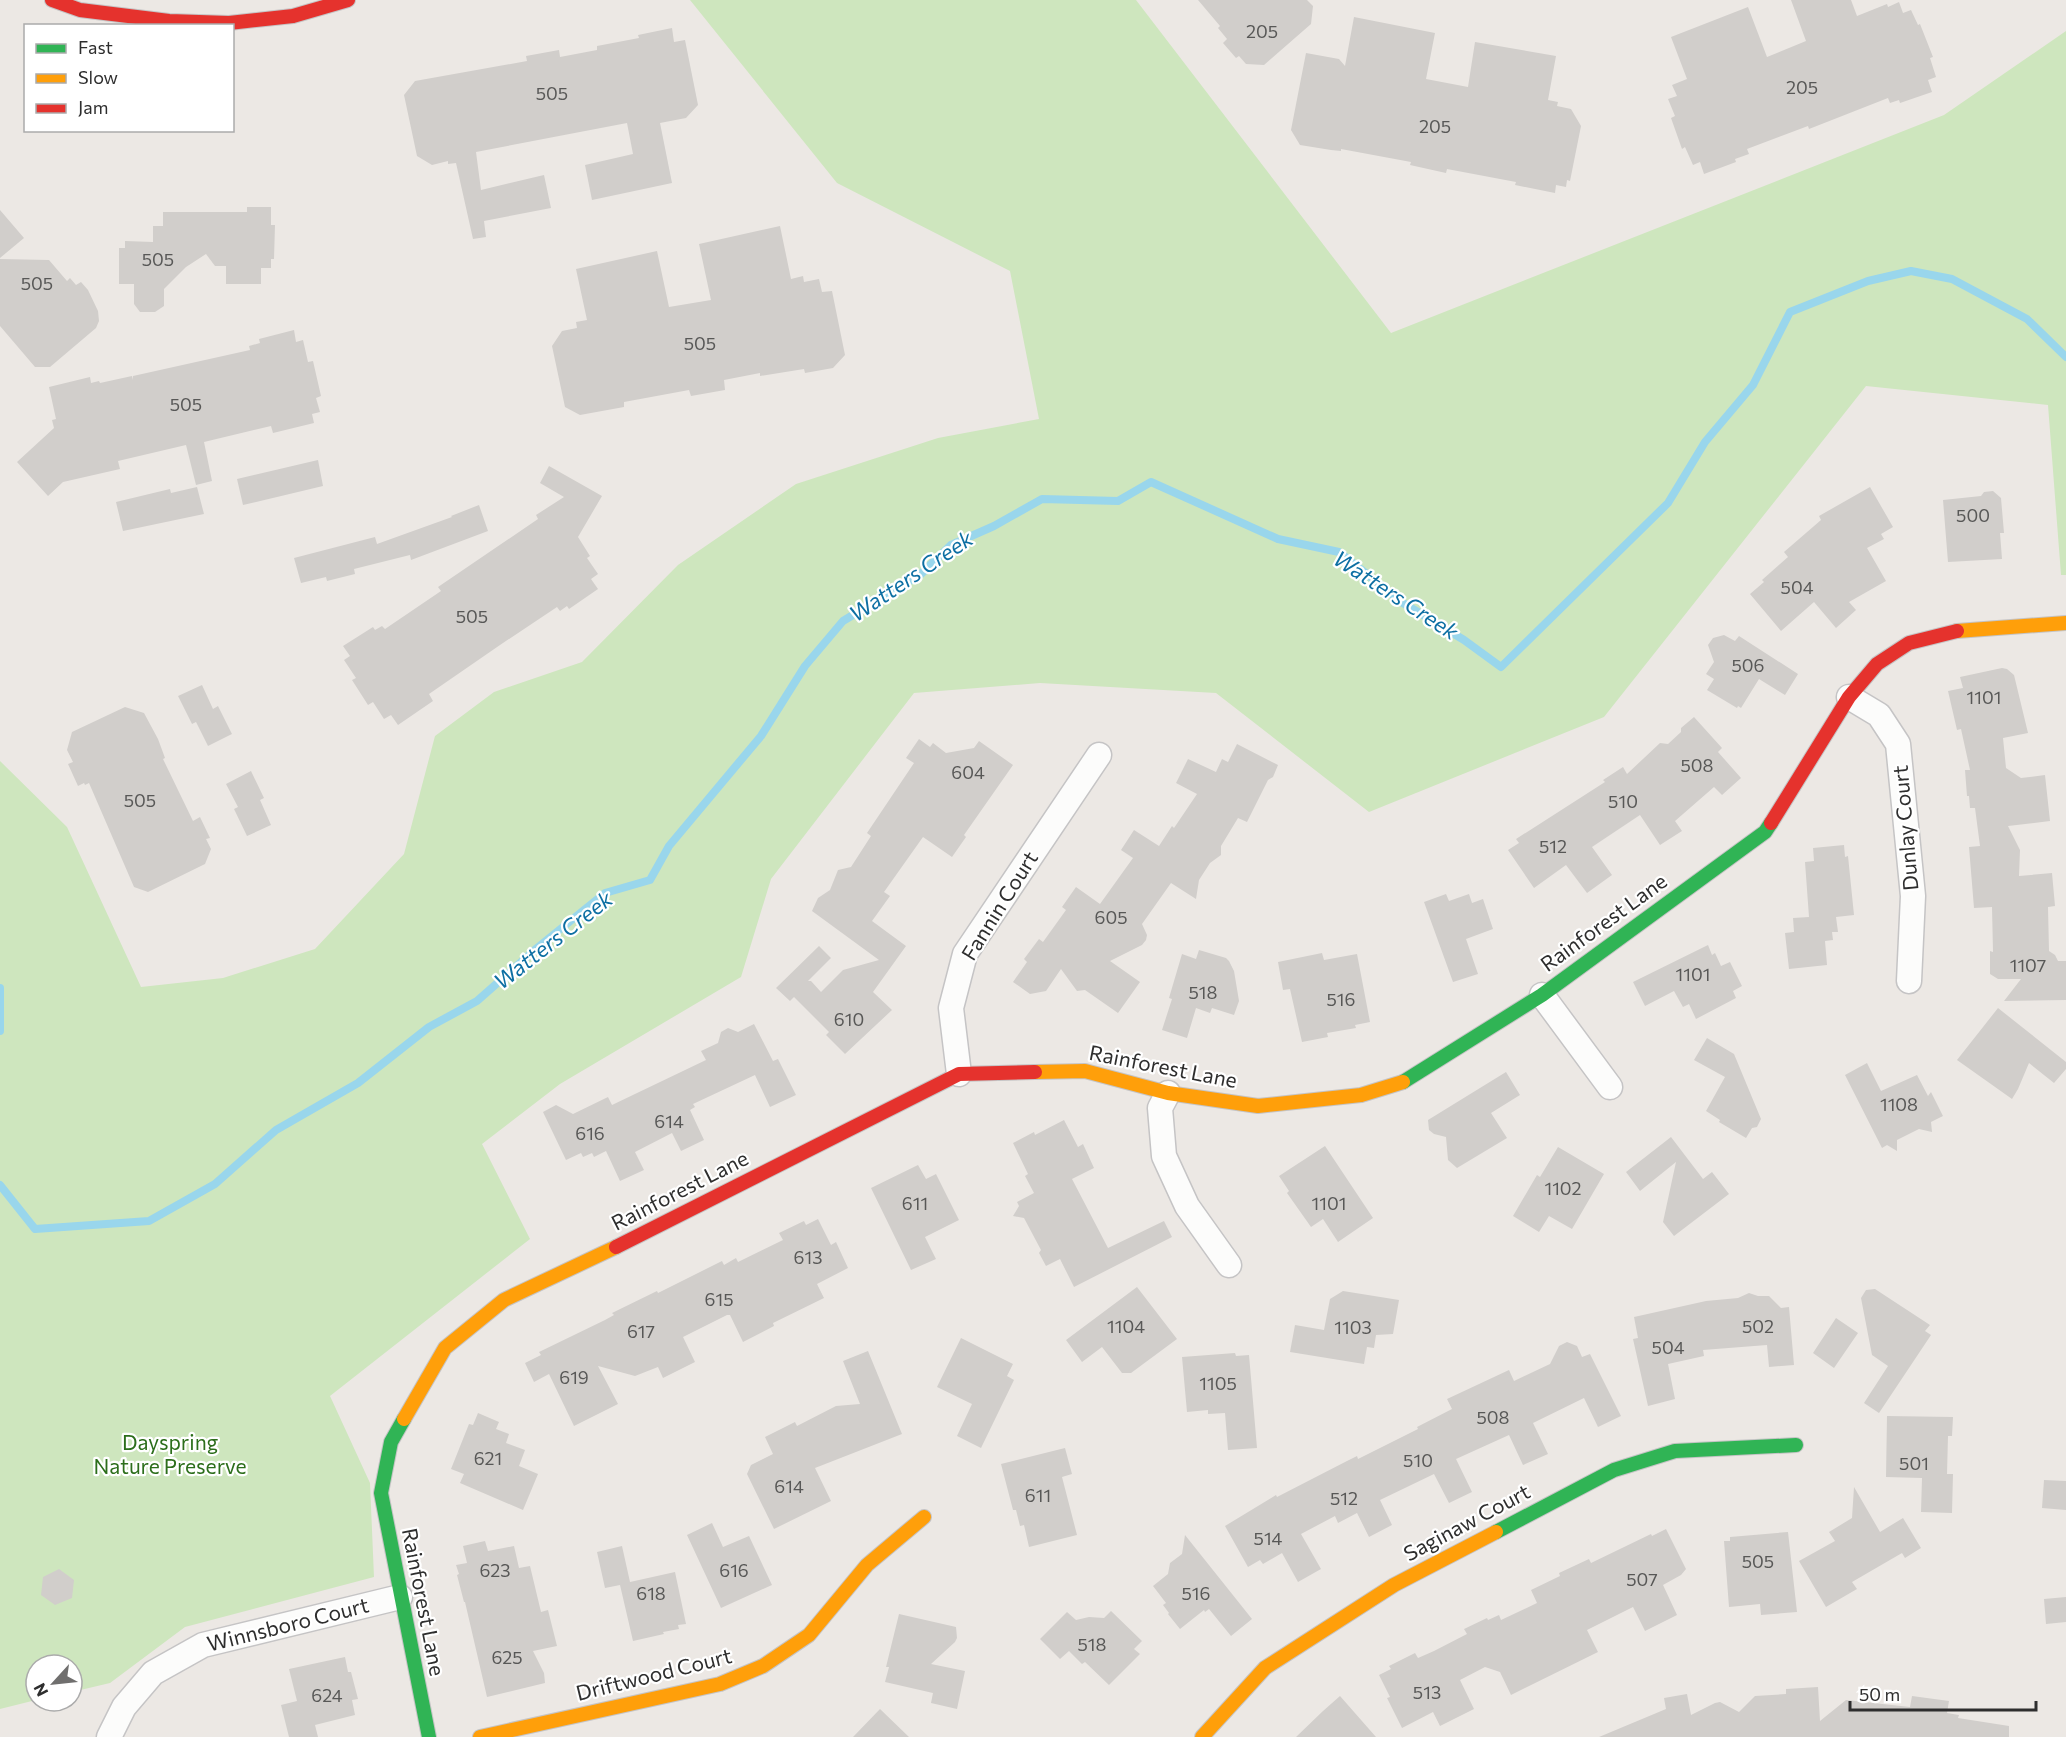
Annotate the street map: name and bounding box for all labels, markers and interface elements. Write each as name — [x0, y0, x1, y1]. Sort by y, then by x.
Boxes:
house number: 205 — [1246, 20, 1278, 42]
legend — [24, 24, 234, 132]
text: Fast — [78, 36, 113, 58]
text: Slow — [78, 66, 118, 88]
house number: 205 — [1786, 76, 1818, 98]
house number: 505 — [536, 82, 568, 104]
text: Jam — [78, 96, 108, 118]
house number: 205 — [1419, 115, 1451, 137]
house number: 505 — [142, 248, 174, 270]
house number: 505 — [21, 272, 53, 294]
house number: 505 — [684, 332, 716, 354]
house number: 505 — [170, 393, 202, 415]
house number: 500 — [1956, 504, 1990, 526]
water label: Watters Creek — [844, 524, 979, 627]
water label: Watters Creek — [1329, 544, 1465, 646]
house number: 504 — [1781, 576, 1814, 598]
house number: 505 — [456, 605, 488, 627]
house number: 506 — [1731, 654, 1765, 676]
house number: 1101 — [1967, 686, 2001, 708]
house number: 508 — [1680, 754, 1714, 776]
house number: 604 — [951, 761, 985, 783]
street label: Dunlay Court — [1887, 764, 1922, 892]
house number: 505 — [124, 789, 156, 811]
house number: 510 — [1608, 790, 1638, 812]
house number: 512 — [1539, 835, 1567, 857]
street label: Fannin Court — [955, 846, 1042, 964]
street label: Rainforest Lane — [1535, 868, 1671, 976]
water label: Watters Creek — [488, 884, 618, 994]
house number: 605 — [1094, 906, 1128, 928]
house number: 1107 — [2010, 954, 2046, 976]
house number: 1101 — [1676, 963, 1710, 985]
house number: 518 — [1189, 981, 1218, 1003]
house number: 516 — [1327, 988, 1355, 1010]
house number: 610 — [834, 1008, 864, 1030]
street label: Rainforest Lane — [1087, 1039, 1239, 1092]
house number: 1108 — [1880, 1093, 1918, 1115]
house number: 614 — [654, 1110, 684, 1132]
house number: 616 — [575, 1122, 605, 1144]
street label: Rainforest Lane — [607, 1144, 752, 1235]
house number: 1102 — [1544, 1177, 1582, 1199]
house number: 611 — [902, 1192, 928, 1214]
house number: 1101 — [1312, 1192, 1346, 1214]
house number: 613 — [794, 1246, 822, 1268]
house number: 615 — [705, 1288, 733, 1310]
house number: 1104 — [1107, 1315, 1145, 1337]
house number: 502 — [1742, 1315, 1774, 1337]
house number: 1103 — [1334, 1316, 1372, 1338]
house number: 617 — [627, 1320, 655, 1342]
house number: 504 — [1652, 1336, 1685, 1358]
house number: 619 — [559, 1366, 589, 1388]
house number: 1105 — [1199, 1372, 1237, 1394]
house number: 508 — [1476, 1406, 1510, 1428]
park label: Dayspring Nature Preserve — [93, 1429, 247, 1478]
house number: 621 — [474, 1447, 502, 1469]
house number: 510 — [1403, 1449, 1433, 1471]
house number: 501 — [1899, 1452, 1929, 1474]
house number: 614 — [774, 1475, 804, 1497]
street label: Saginaw Court — [1399, 1478, 1534, 1565]
house number: 611 — [1025, 1484, 1051, 1506]
house number: 512 — [1330, 1487, 1358, 1509]
street label: Rainforest Lane — [398, 1526, 451, 1678]
house number: 514 — [1254, 1527, 1283, 1549]
house number: 505 — [1742, 1550, 1774, 1572]
house number: 623 — [479, 1559, 511, 1581]
house number: 616 — [719, 1559, 749, 1581]
house number: 507 — [1626, 1568, 1658, 1590]
house number: 618 — [636, 1582, 666, 1604]
house number: 516 — [1182, 1582, 1210, 1604]
street label: Winnsboro Court — [204, 1591, 371, 1656]
house number: 518 — [1078, 1633, 1107, 1655]
street label: Driftwood Court — [573, 1642, 734, 1705]
house number: 625 — [491, 1646, 523, 1668]
north arrow — [24, 1653, 84, 1713]
scale bar — [1850, 1674, 2036, 1712]
text: N — [29, 1680, 51, 1700]
house number: 513 — [1413, 1681, 1441, 1703]
text: 50 m — [1859, 1683, 1900, 1705]
house number: 624 — [311, 1684, 343, 1706]

